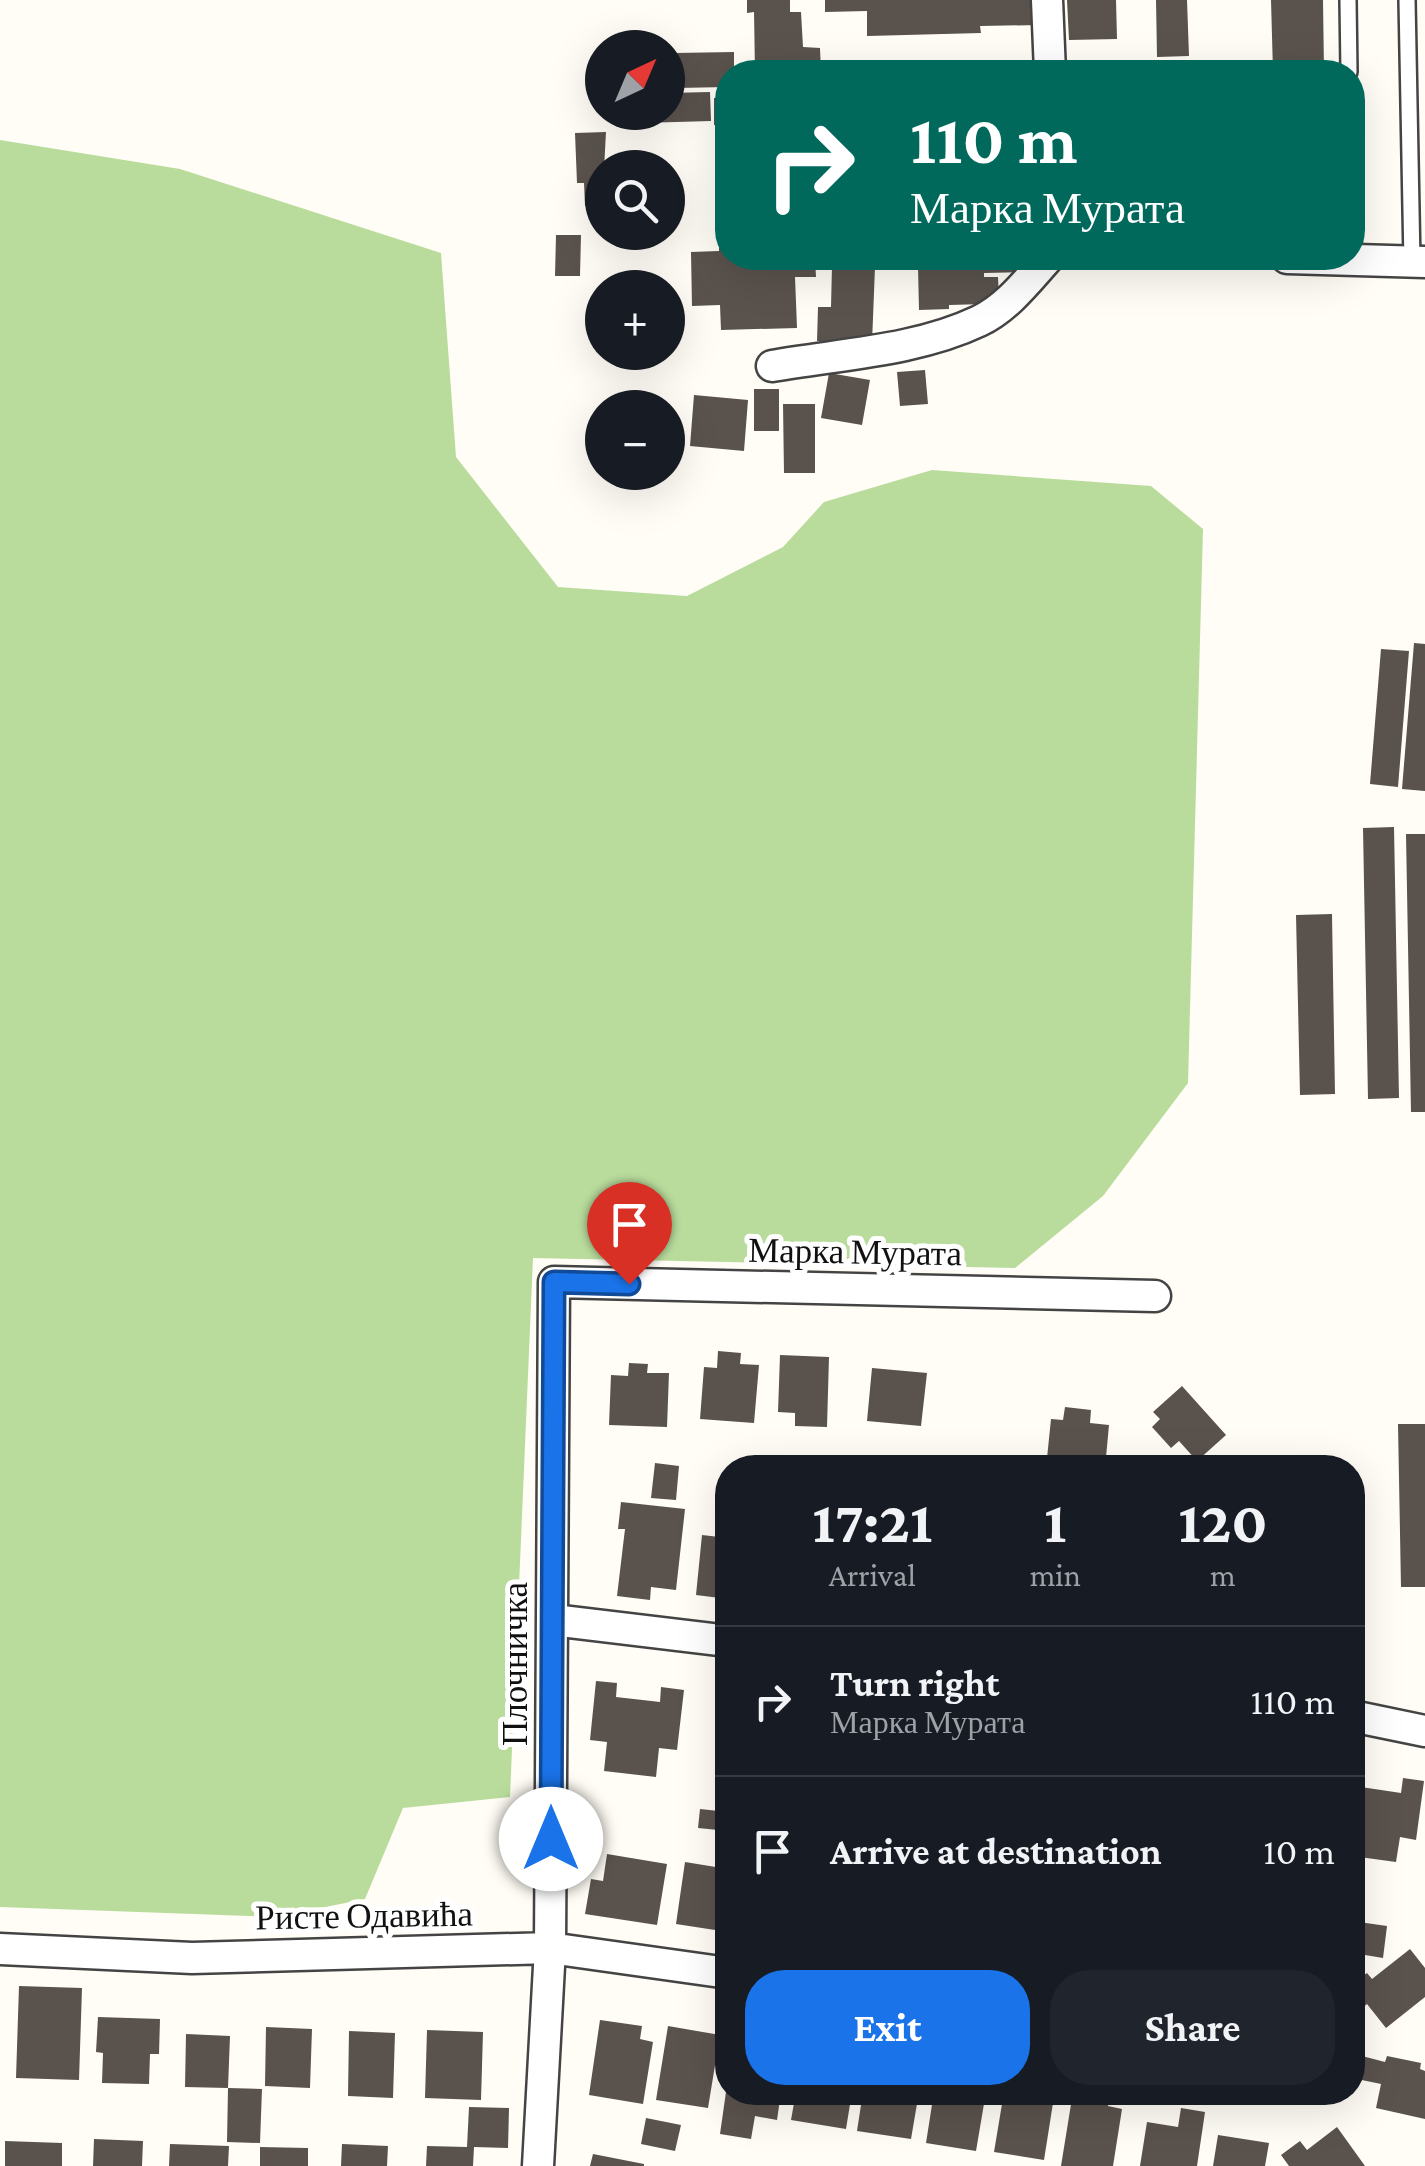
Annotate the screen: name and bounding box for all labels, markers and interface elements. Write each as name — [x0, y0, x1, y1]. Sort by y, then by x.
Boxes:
north arrow — [585, 30, 685, 130]
map controls — [585, 30, 685, 490]
icon: right — [745, 100, 875, 230]
text: 110 m — [910, 100, 1078, 178]
button: search — [585, 150, 685, 250]
text: Марка Мурата — [910, 183, 1185, 233]
button: + — [585, 270, 685, 370]
button: − — [585, 390, 685, 490]
pin — [587, 1182, 672, 1285]
icon: arrive — [602, 1197, 657, 1252]
street label: Марка Мурата — [748, 1231, 963, 1273]
text: 17:21 — [812, 1488, 932, 1555]
text: 1 — [1044, 1488, 1067, 1555]
text: 120 — [1178, 1488, 1268, 1555]
text: Arrival — [829, 1557, 916, 1593]
text: min — [1030, 1557, 1081, 1593]
text: m — [1210, 1557, 1236, 1593]
street label: Плочничка — [496, 1582, 535, 1746]
text: Turn right — [830, 1662, 999, 1704]
icon: right — [745, 1674, 800, 1729]
text: 110 m — [1251, 1680, 1335, 1722]
text: Марка Мурата — [830, 1704, 1026, 1740]
position arrow — [499, 1787, 603, 1891]
icon: arrive — [745, 1824, 800, 1879]
text: Arrive at destination — [830, 1830, 1162, 1872]
text: 10 m — [1263, 1830, 1335, 1872]
street label: Ристе Одавића — [255, 1895, 474, 1937]
button: Exit — [745, 1970, 1030, 2085]
button: Share — [1050, 1970, 1335, 2085]

